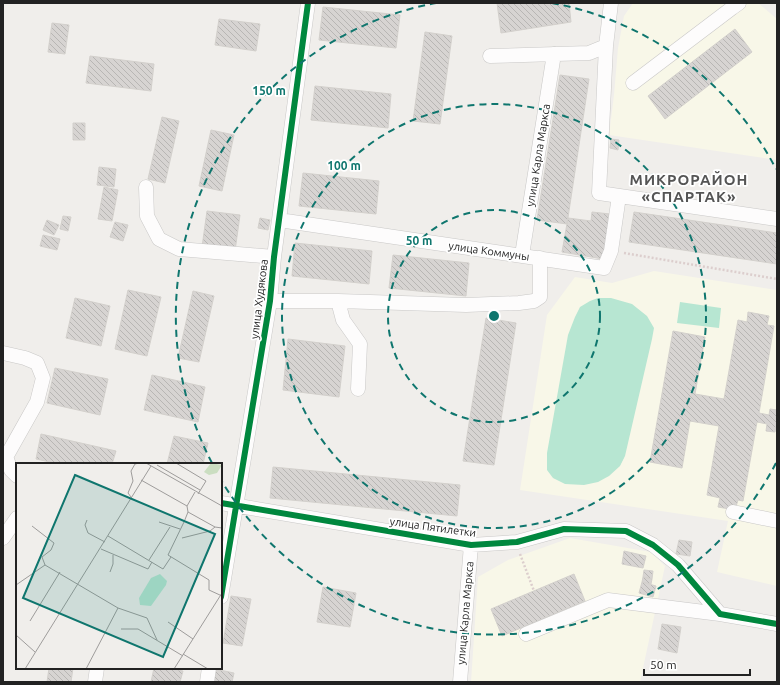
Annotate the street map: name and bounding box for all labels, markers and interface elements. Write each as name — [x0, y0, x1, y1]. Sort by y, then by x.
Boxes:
text: 150 m — [252, 84, 286, 97]
street label: улица Карла Маркса — [524, 103, 552, 207]
text: 100 m — [327, 159, 361, 172]
district label: МИКРОРАЙОН «СПАРТАК» — [630, 170, 748, 205]
text: 50 m — [406, 234, 432, 247]
street label: улица Коммуны — [448, 239, 530, 263]
street label: улица Худякова — [248, 258, 270, 340]
centre of rings — [487, 309, 501, 323]
inset map — [16, 463, 222, 669]
street label: улица Пятилетки — [389, 515, 477, 539]
street label: улица Карла Маркса — [454, 561, 476, 665]
scale bar — [644, 651, 750, 677]
text: 50 m — [650, 658, 677, 671]

